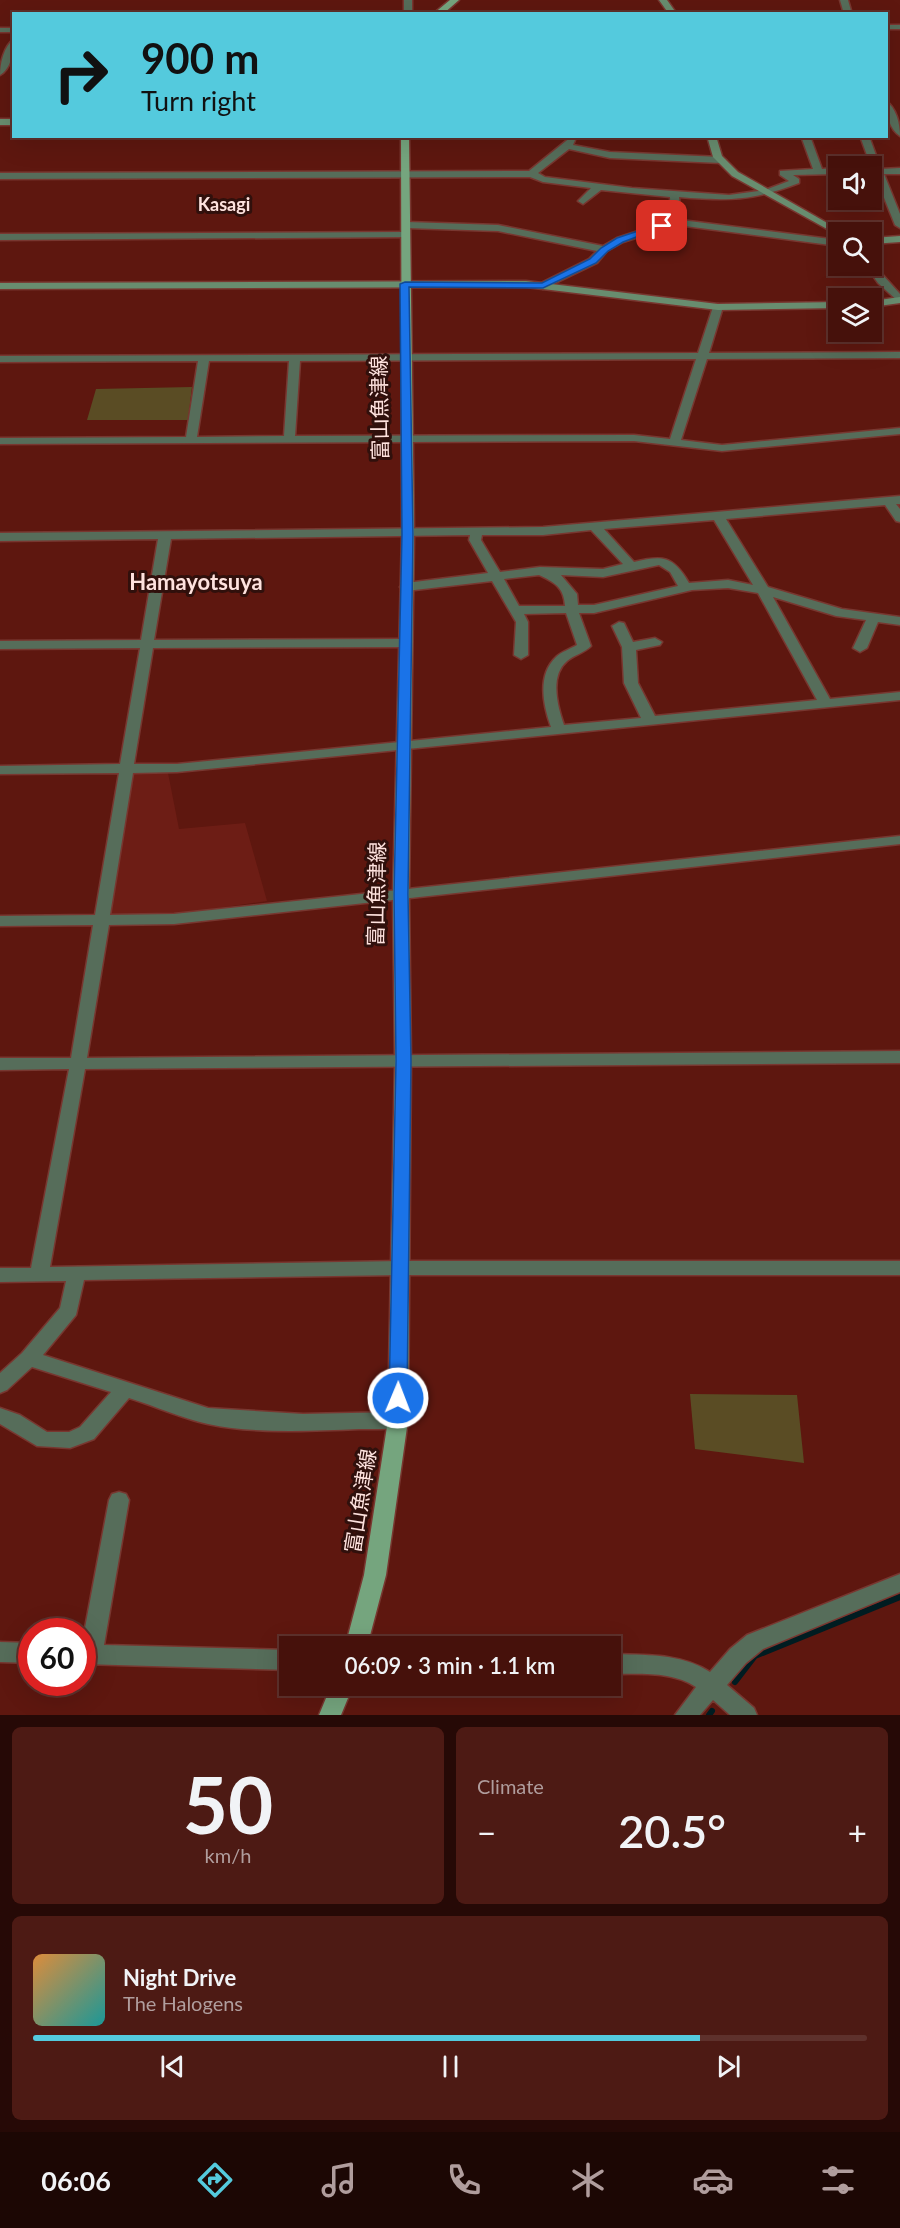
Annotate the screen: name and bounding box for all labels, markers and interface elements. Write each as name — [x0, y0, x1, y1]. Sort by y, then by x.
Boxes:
text: 900 m — [141, 33, 259, 83]
icon: right — [42, 36, 120, 114]
text: Turn right — [141, 84, 256, 117]
map controls — [828, 156, 882, 342]
button: sound — [828, 156, 882, 210]
district label: Kasagi — [198, 193, 250, 215]
pin — [636, 200, 687, 251]
icon: arrive — [645, 209, 678, 242]
button: search — [828, 222, 882, 276]
button: layers — [828, 288, 882, 342]
street label: 富山魚津線 — [365, 355, 392, 461]
district label: Hamayotsuya — [129, 568, 263, 595]
street label: 富山魚津線 — [362, 841, 389, 947]
position arrow — [366, 1366, 430, 1430]
street label: 富山魚津線 — [339, 1447, 380, 1555]
speed limit sign: 60 — [18, 1618, 96, 1696]
text: 06:09 · 3 min · 1.1 km — [345, 1652, 555, 1679]
text: 50 — [183, 1757, 273, 1851]
text: Climate — [477, 1774, 544, 1798]
text: 20.5° — [618, 1804, 726, 1858]
text: − — [477, 1812, 496, 1852]
text: + — [848, 1812, 867, 1852]
text: km/h — [205, 1843, 251, 1867]
text: Night Drive — [123, 1964, 236, 1991]
text: The Halogens — [123, 1991, 243, 2015]
icon: previous — [156, 2050, 189, 2083]
icon: pause — [434, 2050, 467, 2083]
icon: next — [712, 2050, 745, 2083]
icon: directions — [194, 2159, 236, 2201]
icon: music — [318, 2159, 360, 2201]
icon: phone — [443, 2159, 485, 2201]
icon: climate — [567, 2159, 609, 2201]
icon: car — [692, 2159, 734, 2201]
icon: filters — [817, 2159, 859, 2201]
text: 06:06 — [41, 2164, 111, 2197]

